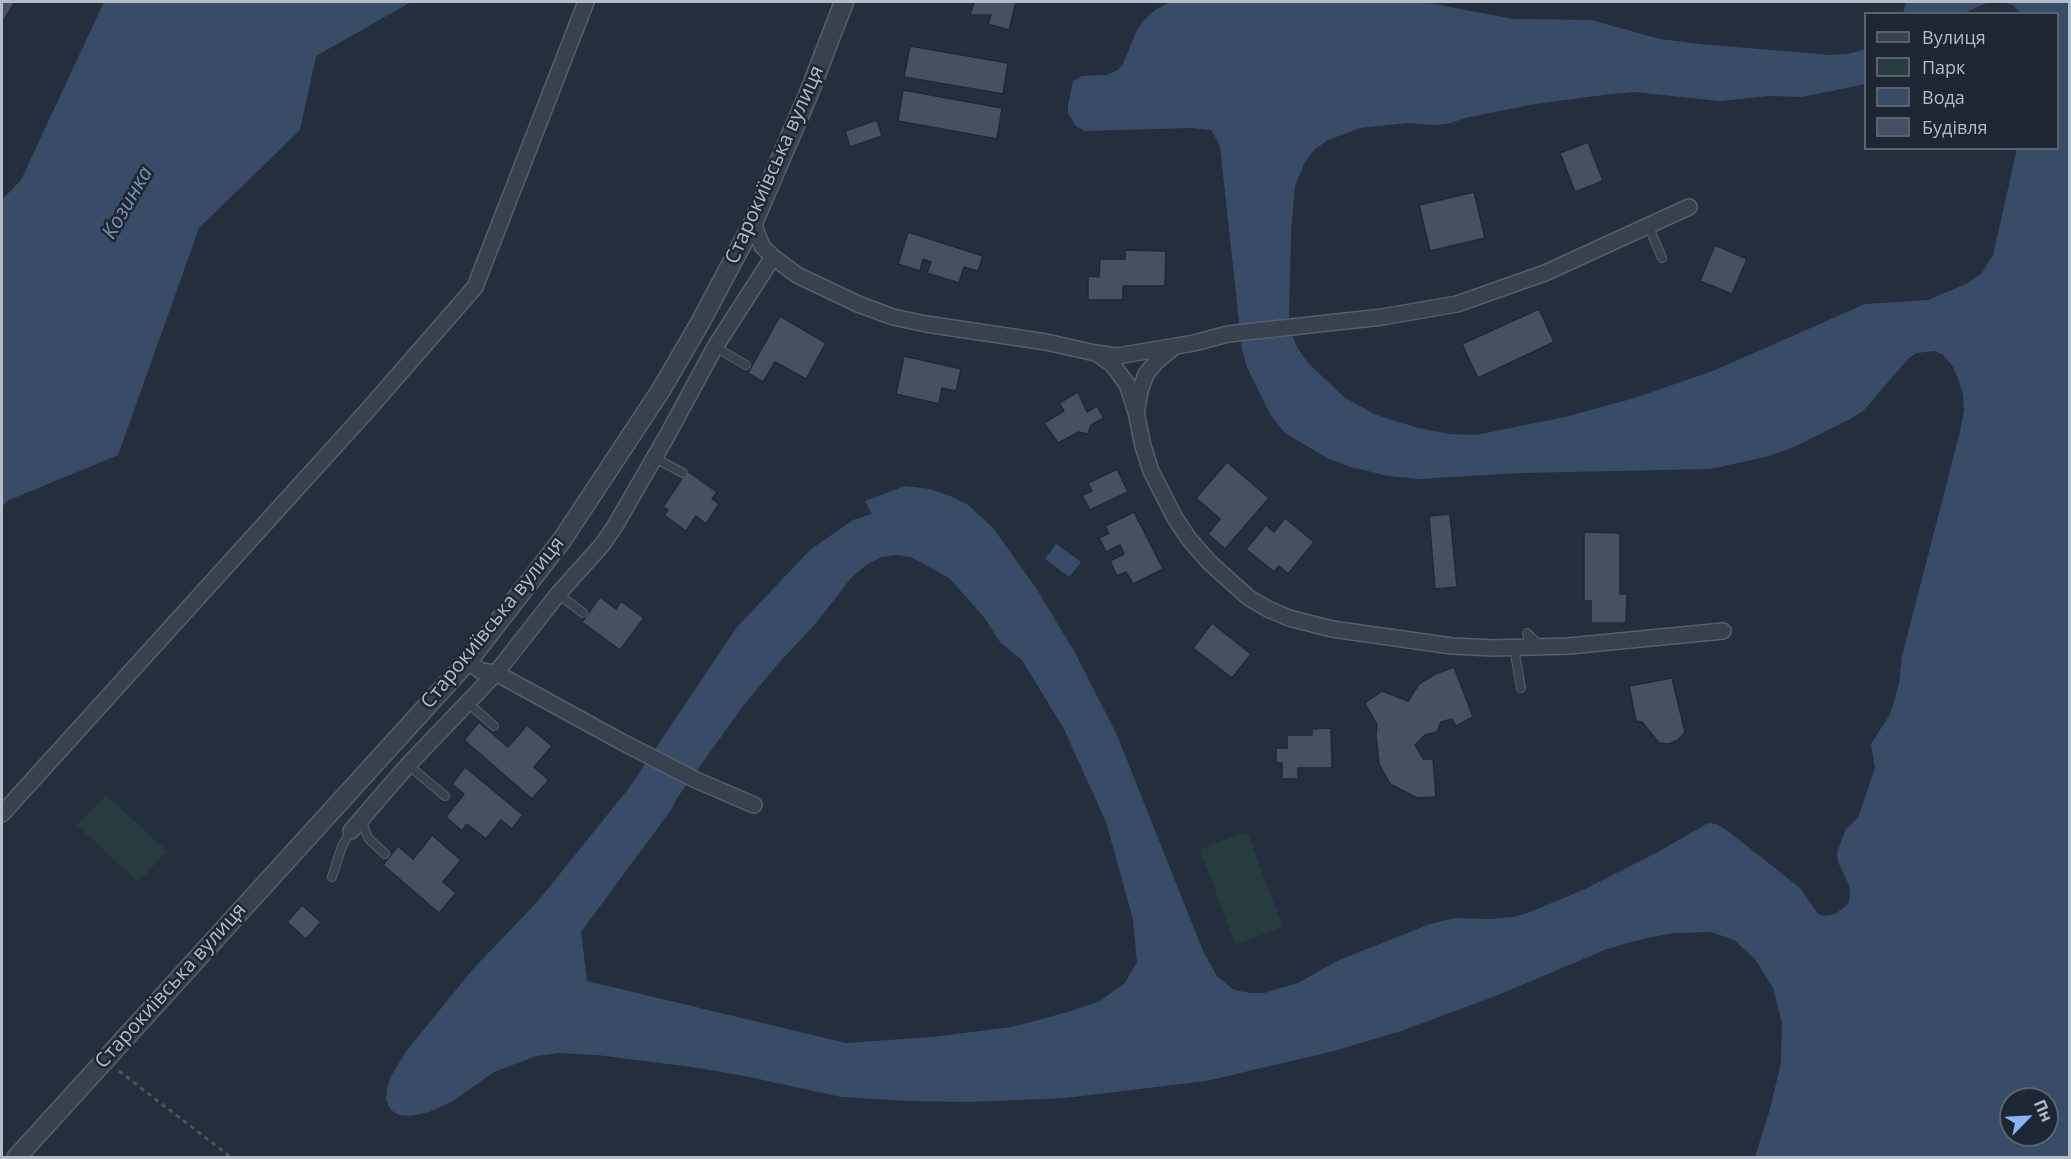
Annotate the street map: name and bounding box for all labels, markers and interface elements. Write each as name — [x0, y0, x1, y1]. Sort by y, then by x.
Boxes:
legend — [1864, 12, 2059, 150]
text: Вулиця — [1922, 25, 1986, 49]
text: Парк — [1922, 55, 1965, 79]
street label: Старокиївська вулиця — [720, 62, 830, 268]
text: Вода — [1922, 85, 1965, 109]
text: Будівля — [1922, 115, 1988, 139]
water label: Козинка — [97, 162, 159, 244]
street label: Старокиївська вулиця — [416, 532, 570, 714]
street label: Старокиївська вулиця — [90, 898, 252, 1074]
north arrow — [1999, 1087, 2059, 1147]
text: Пн — [2029, 1096, 2058, 1125]

